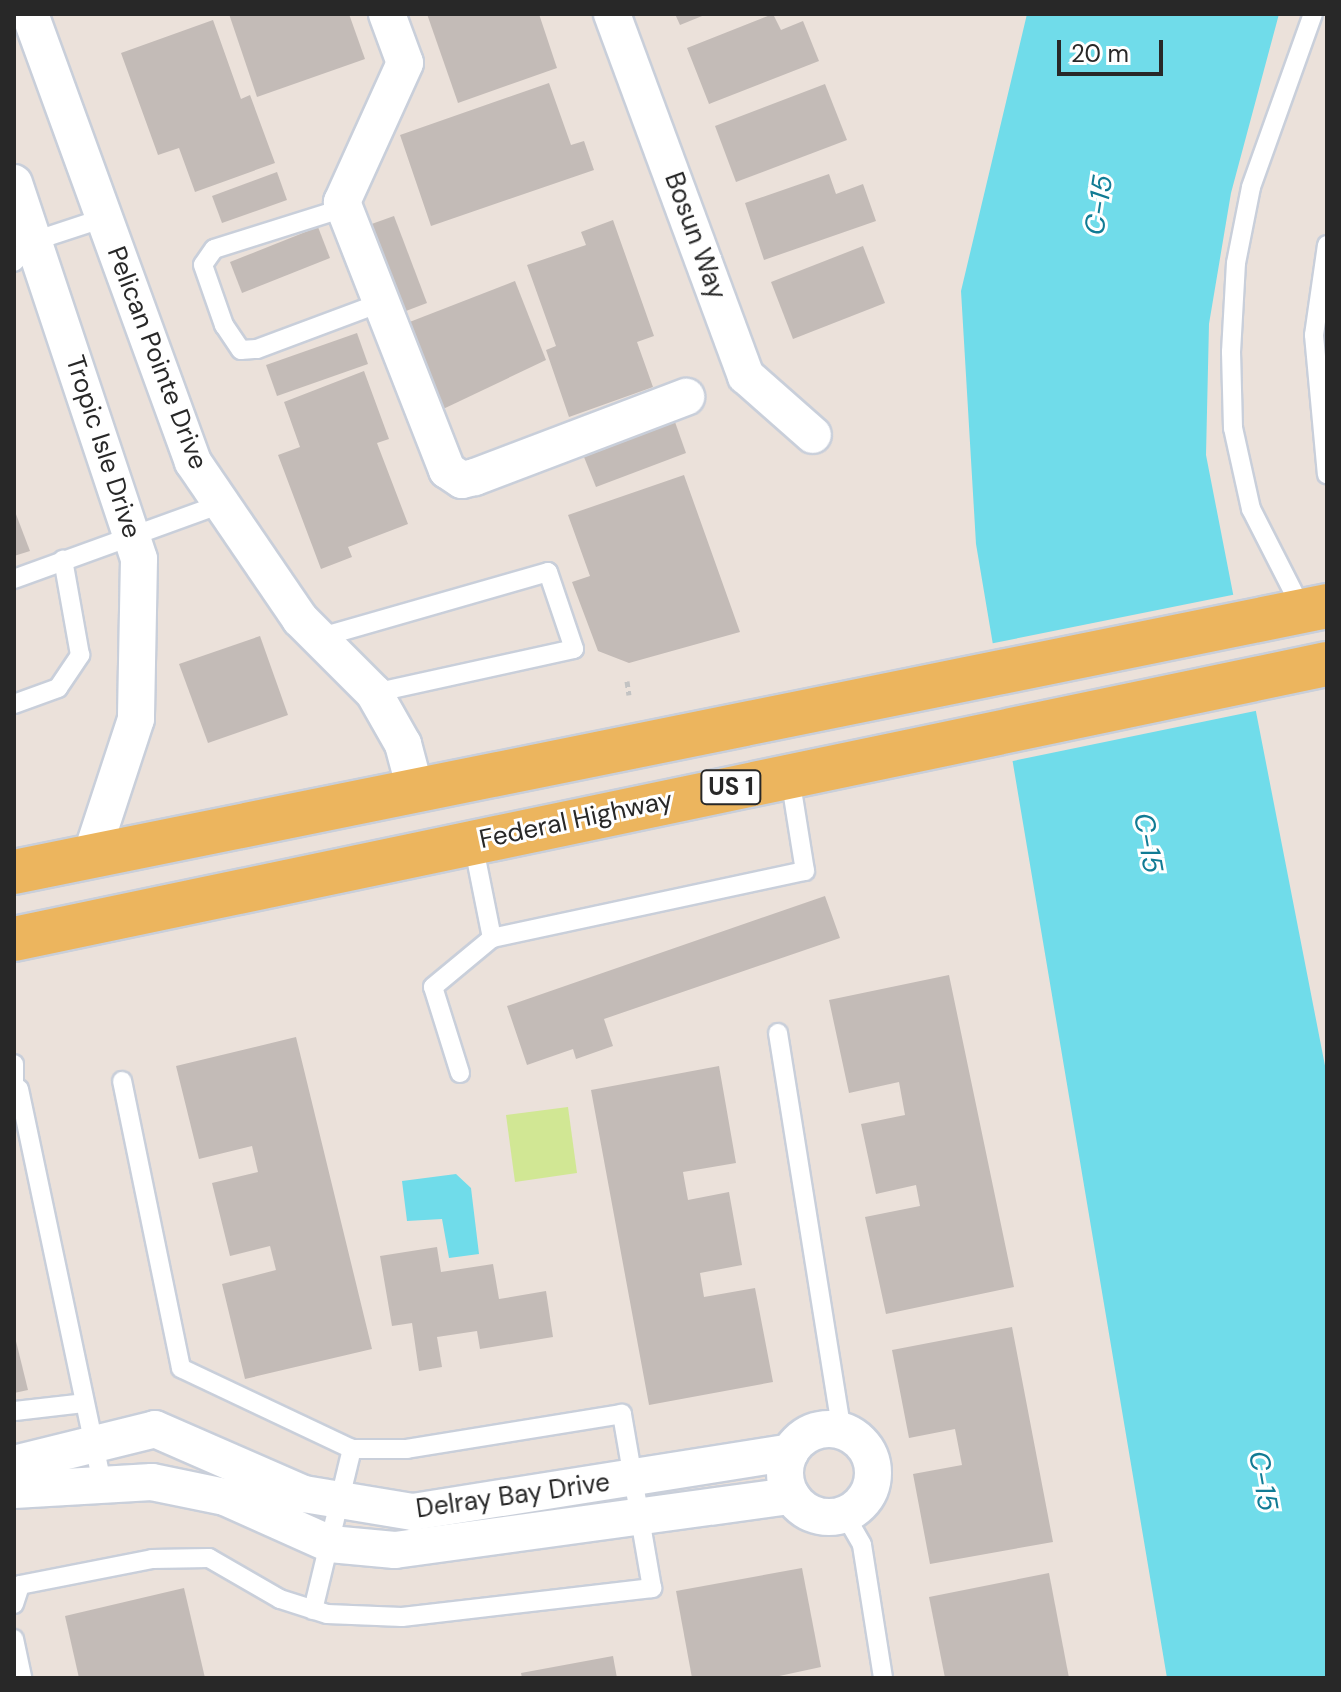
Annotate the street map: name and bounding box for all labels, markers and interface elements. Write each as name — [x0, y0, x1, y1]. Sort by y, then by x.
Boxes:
scale bar — [1061, 24, 1167, 74]
text: 20 m — [1071, 38, 1129, 69]
street label: Bosun Way — [658, 168, 732, 304]
water label: C-15 — [1078, 173, 1120, 237]
street label: Pelican Pointe Drive — [100, 242, 214, 474]
street label: Tropic Isle Drive — [59, 352, 147, 542]
road number: US 1 — [699, 767, 763, 807]
street label: Federal Highway — [477, 784, 675, 856]
water label: C-15 — [1126, 810, 1170, 876]
water label: C-15 — [1241, 1448, 1285, 1514]
street label: Delray Bay Drive — [414, 1467, 612, 1525]

